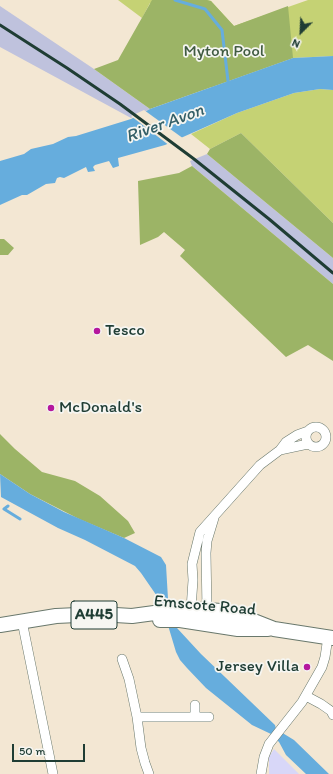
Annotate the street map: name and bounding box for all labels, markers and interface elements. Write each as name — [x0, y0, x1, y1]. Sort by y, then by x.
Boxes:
north arrow — [281, 12, 321, 52]
text: N — [290, 36, 302, 51]
park label: Myton Pool — [183, 42, 265, 62]
water label: River Avon — [123, 100, 207, 148]
place label: Tesco — [105, 321, 145, 341]
marker: Tesco — [92, 326, 102, 336]
place label: McDonald's — [59, 398, 142, 418]
marker: McDonald's — [46, 403, 56, 413]
street label: Emscote Road — [153, 591, 257, 621]
road number: A445 — [71, 601, 117, 629]
place label: Jersey Villa — [216, 657, 299, 677]
marker: Jersey Villa — [302, 662, 312, 672]
scale bar — [14, 736, 87, 762]
text: 50 m — [19, 744, 45, 758]

